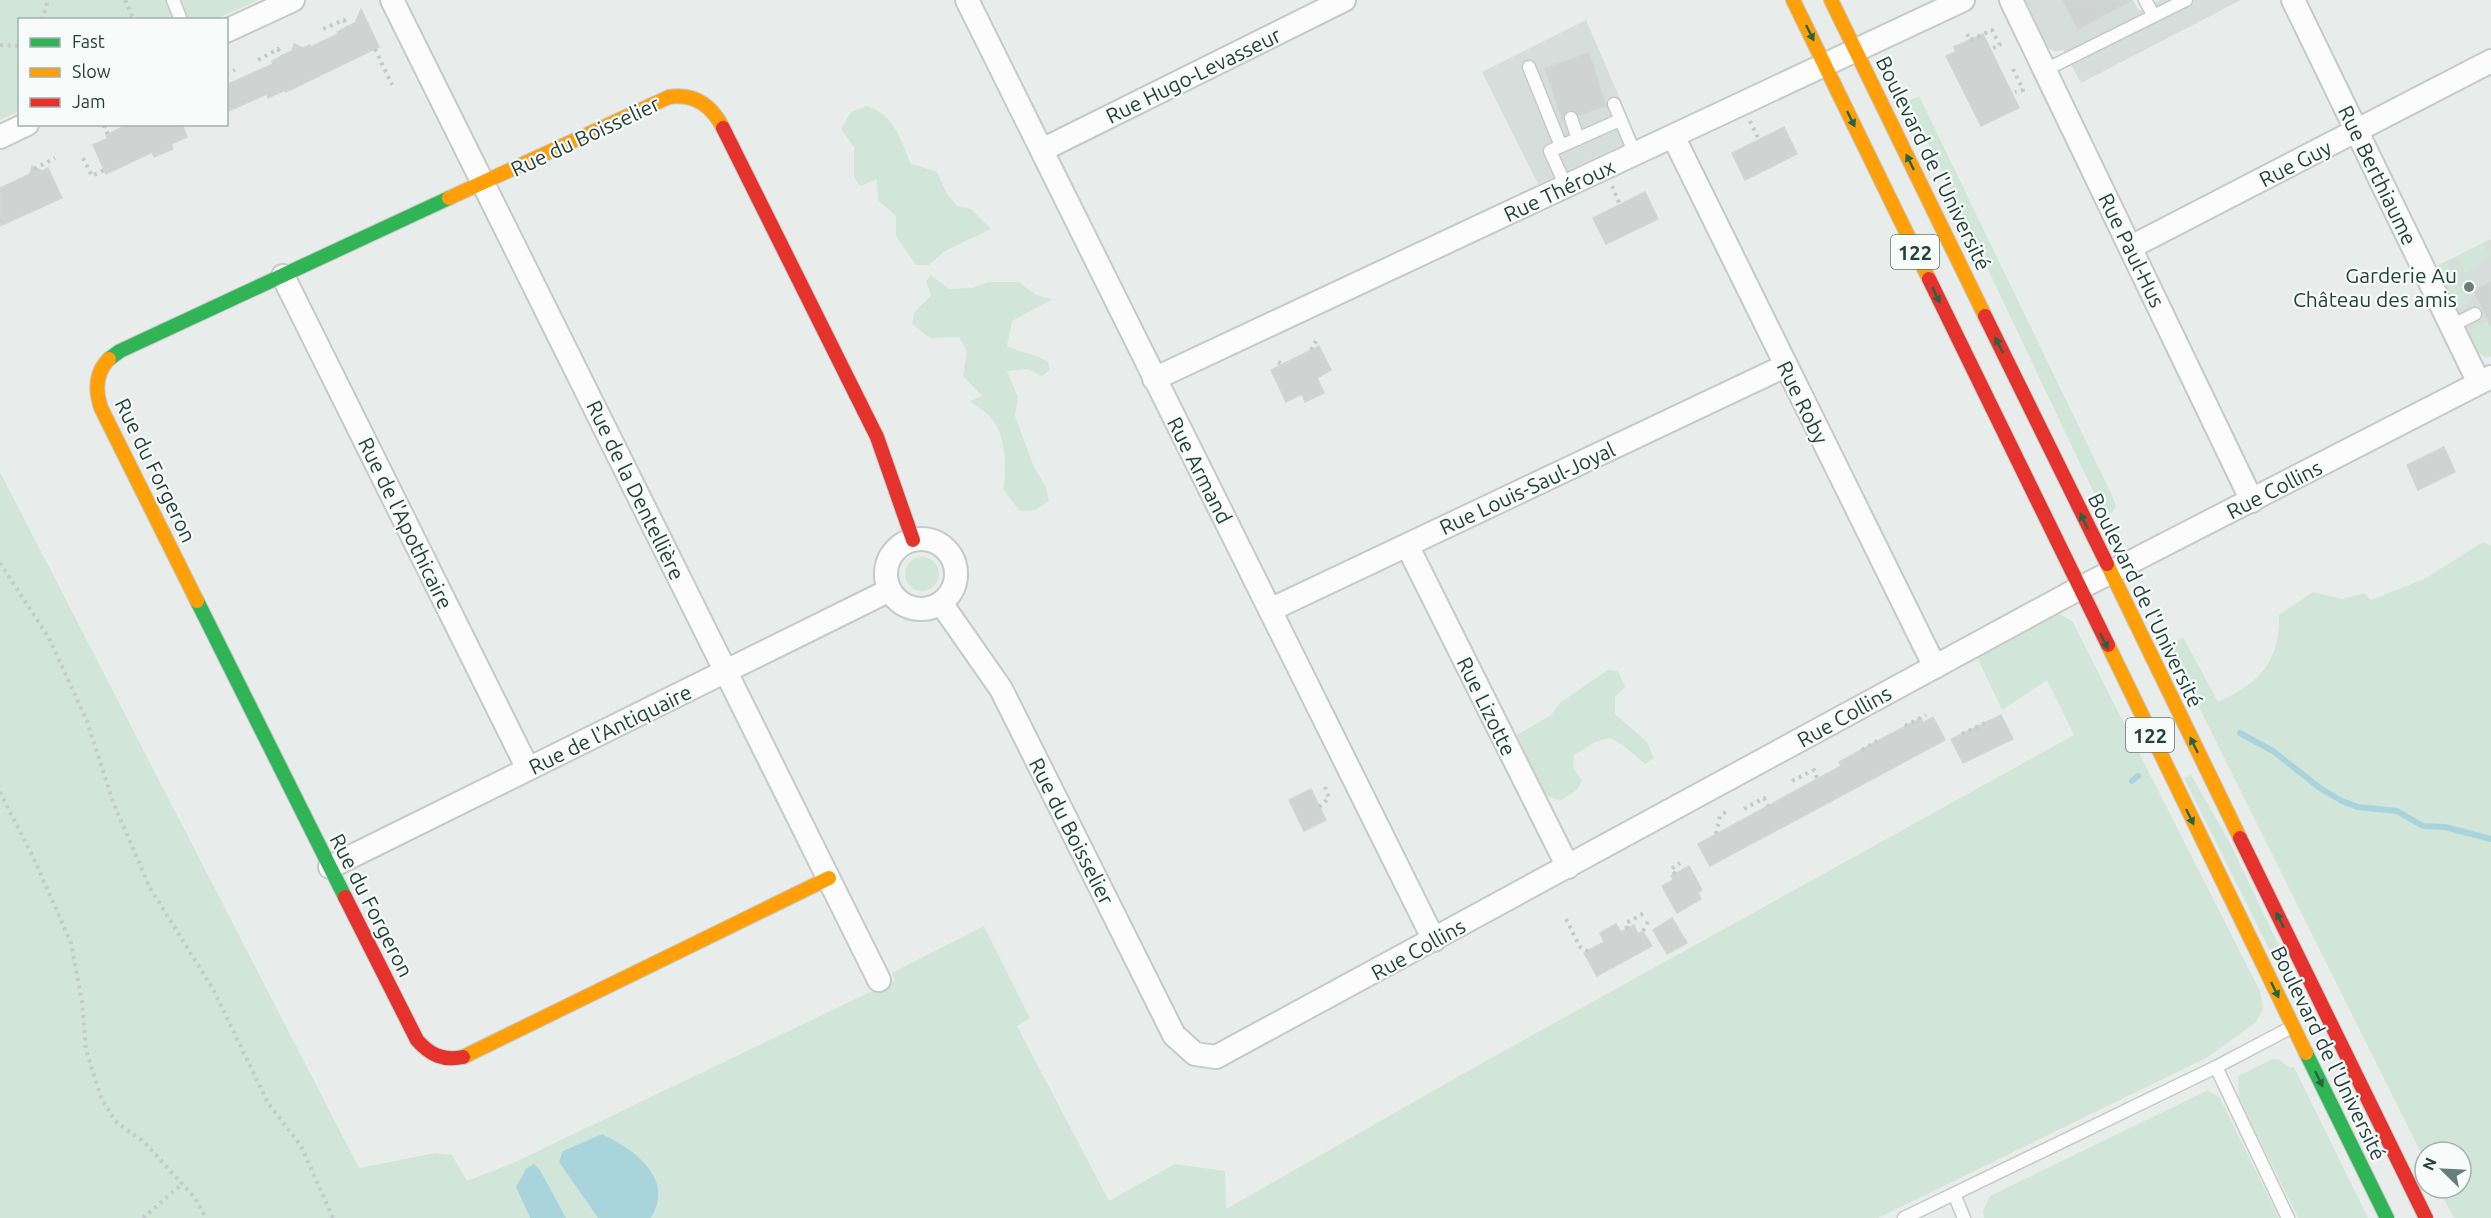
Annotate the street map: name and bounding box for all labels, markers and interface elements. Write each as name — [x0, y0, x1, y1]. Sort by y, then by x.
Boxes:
legend — [18, 18, 228, 126]
street label: Rue Hugo-Levasseur — [1102, 22, 1284, 128]
one-way arrow — [1805, 25, 1814, 42]
text: Fast — [72, 31, 105, 51]
street label: Boulevard de l'Université — [1872, 52, 1996, 274]
text: Slow — [72, 61, 111, 81]
text: Jam — [72, 91, 106, 111]
street label: Rue du Boisselier — [507, 91, 663, 181]
street label: Rue Berthiaume — [2334, 101, 2422, 249]
one-way arrow — [1847, 111, 1856, 128]
street label: Rue Guy — [2255, 135, 2335, 191]
street label: Rue Théroux — [1500, 154, 1619, 226]
one-way arrow — [1906, 154, 1915, 171]
street label: Rue Paul-Hus — [2094, 189, 2170, 311]
road number: 122 — [1891, 235, 1939, 269]
place label: Garderie Au Château des amis — [2293, 263, 2457, 311]
marker: Garderie Au Château des amis — [2462, 280, 2476, 294]
one-way arrow — [1932, 286, 1941, 303]
one-way arrow — [1994, 336, 2004, 354]
street label: Rue Roby — [1773, 357, 1833, 447]
street label: Rue du Forgeron — [111, 394, 201, 546]
street label: Rue de la Dentellière — [582, 396, 690, 584]
street label: Rue Armand — [1163, 413, 1237, 527]
street label: Rue de l'Apothicaire — [354, 433, 458, 613]
street label: Rue Louis-Saul-Joyal — [1435, 437, 1619, 539]
street label: Rue Collins — [2222, 455, 2326, 523]
street label: Boulevard de l'Université — [2084, 489, 2208, 711]
one-way arrow — [2079, 512, 2088, 529]
one-way arrow — [2100, 633, 2109, 650]
street label: Rue Lizotte — [1453, 653, 1521, 759]
street label: Rue de l'Antiquaire — [525, 679, 695, 779]
street label: Rue Collins — [1793, 680, 1895, 752]
road number: 122 — [2126, 718, 2174, 752]
one-way arrow — [2189, 736, 2199, 753]
street label: Rue du Boisselier — [1025, 754, 1119, 908]
one-way arrow — [2185, 808, 2195, 825]
street label: Rue du Forgeron — [326, 829, 418, 981]
one-way arrow — [2275, 912, 2284, 929]
street label: Rue Collins — [1367, 913, 1469, 985]
street label: Boulevard de l'Université — [2267, 942, 2391, 1164]
one-way arrow — [2270, 981, 2279, 998]
one-way arrow — [2314, 1071, 2323, 1088]
north arrow — [2413, 1140, 2473, 1200]
text: N — [2419, 1155, 2440, 1173]

